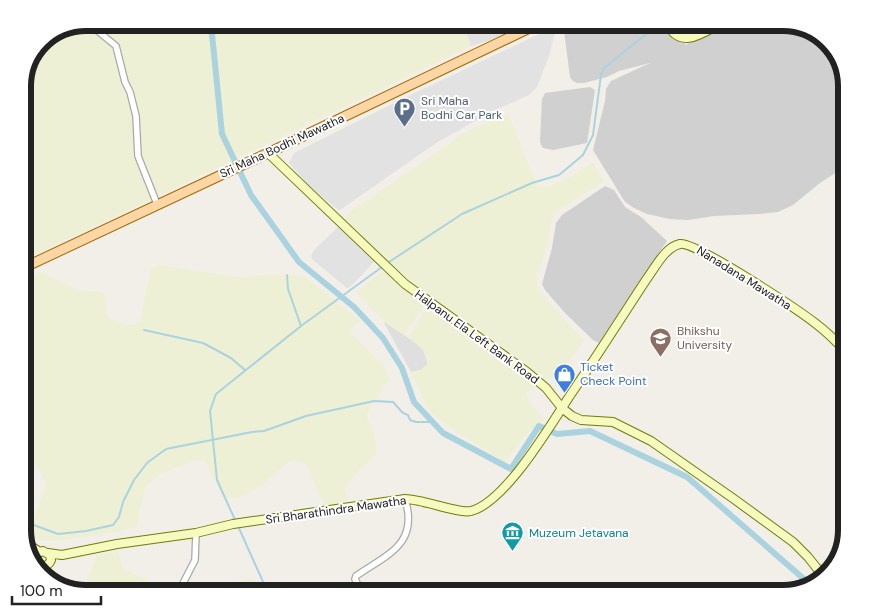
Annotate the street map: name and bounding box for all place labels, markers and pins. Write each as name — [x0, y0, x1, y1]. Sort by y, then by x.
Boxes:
place label: Sri Maha Bodhi Car Park — [421, 93, 502, 123]
parking icon: Sri Maha Bodhi Car Park — [393, 96, 417, 127]
place label: Bhikshu University — [677, 323, 733, 353]
school or university icon: Bhikshu University — [649, 326, 673, 357]
place label: Ticket Check Point — [580, 359, 647, 389]
shop icon: Ticket Check Point — [552, 362, 576, 393]
museum icon: Muzeum Jetavana — [501, 521, 525, 552]
place label: Muzeum Jetavana — [529, 525, 629, 541]

